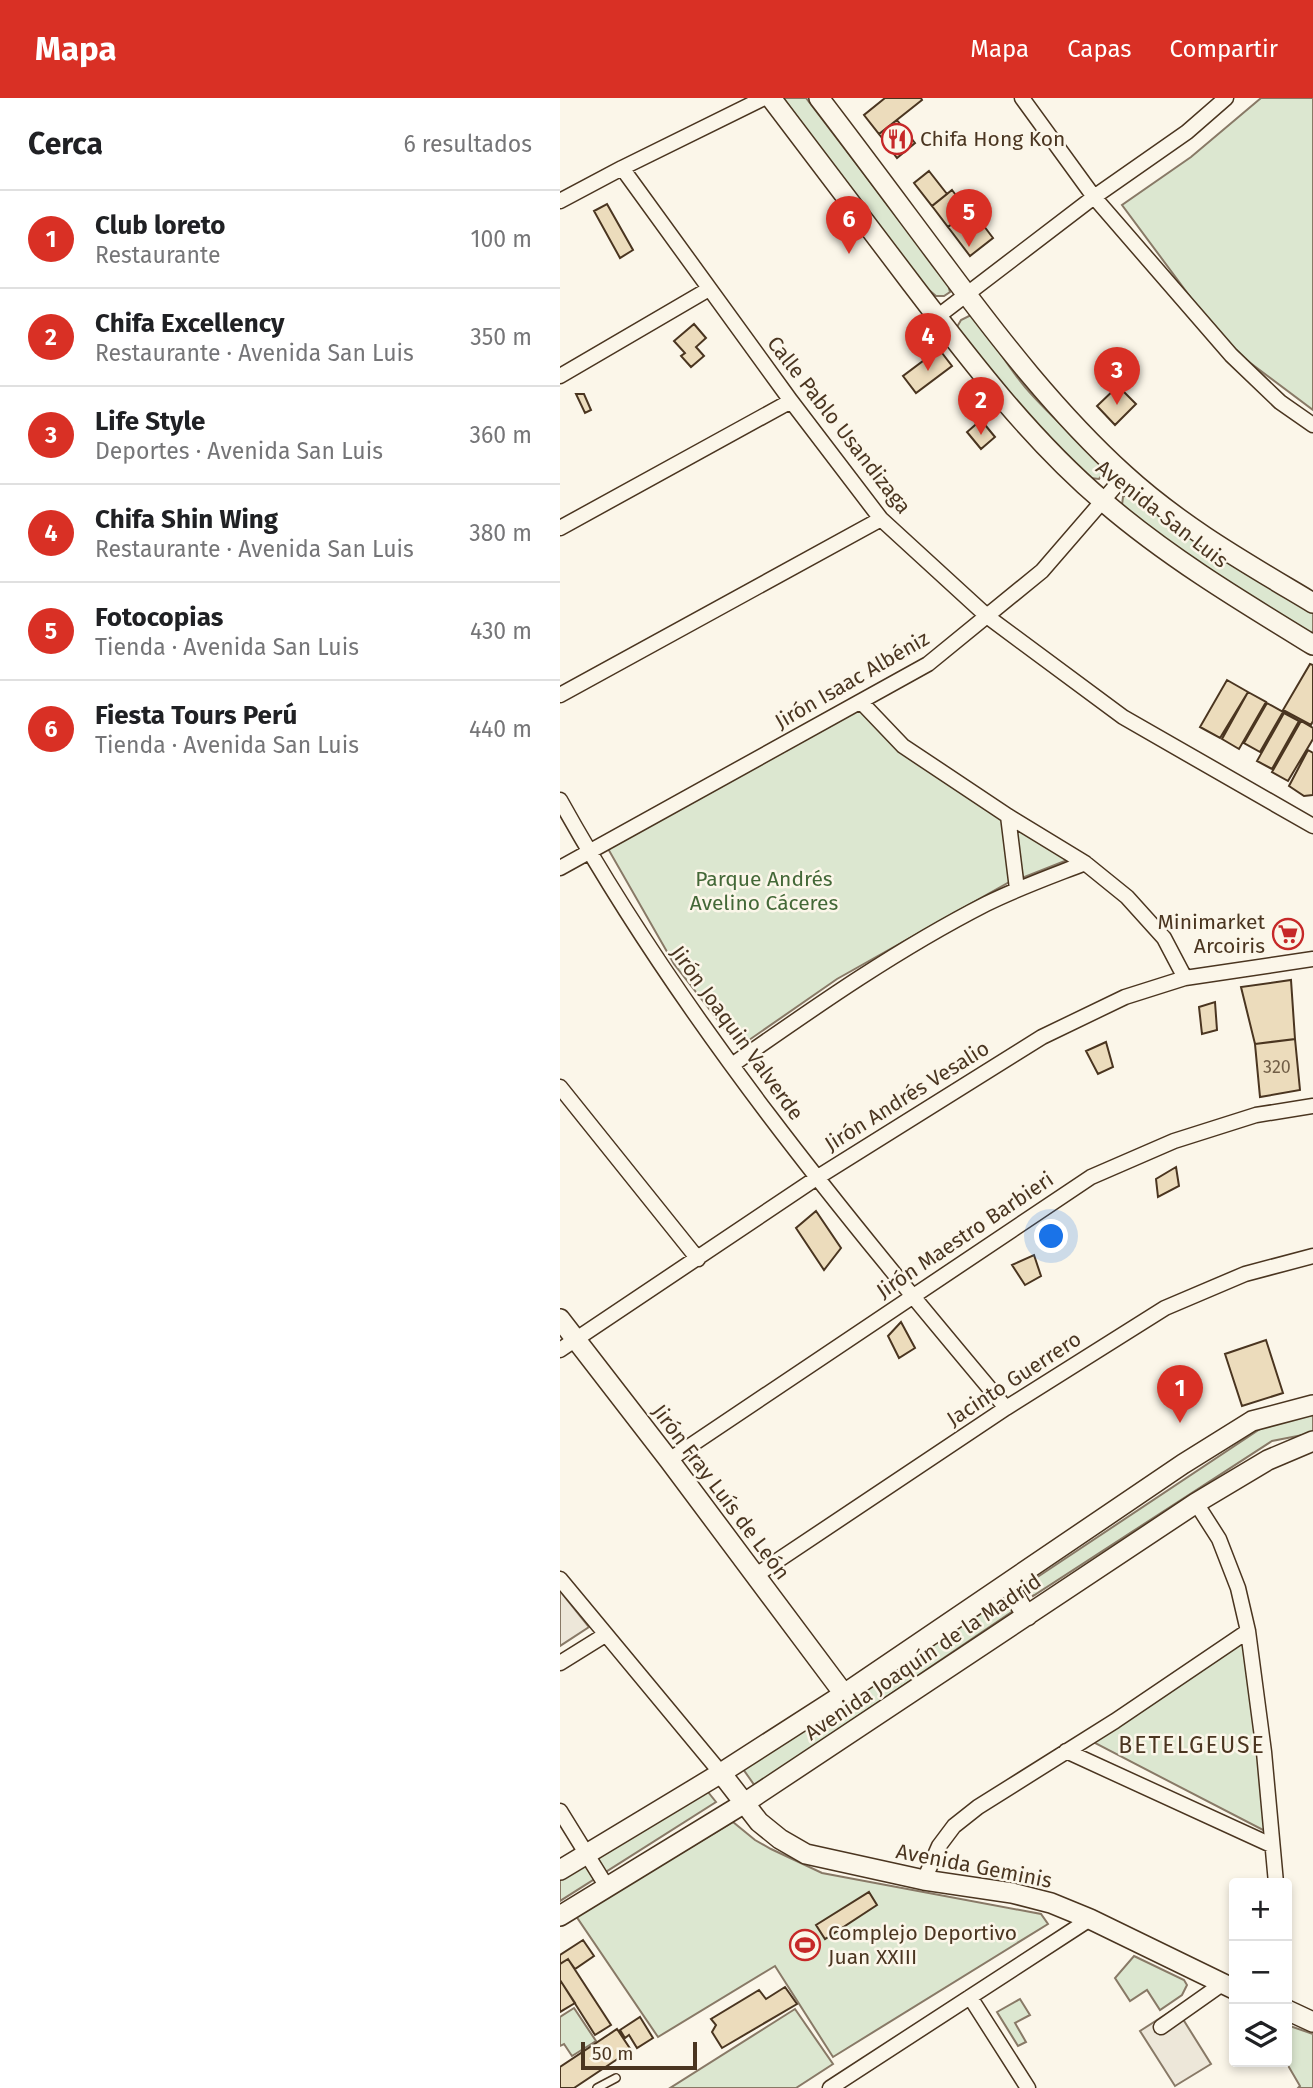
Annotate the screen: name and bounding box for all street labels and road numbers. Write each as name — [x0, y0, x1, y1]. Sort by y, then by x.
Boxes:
street label: Calle Pablo Usandizaga — [762, 331, 916, 519]
street label: Avenida San Luis — [1091, 454, 1233, 574]
street label: Jirón Isaac Albéniz — [770, 625, 934, 735]
street label: Jirón Joaquin Valverde — [665, 941, 809, 1125]
street label: Jirón Andrés Vesalio — [820, 1035, 994, 1157]
street label: Jirón Maestro Barbieri — [872, 1166, 1058, 1304]
street label: Jacinto Guerrero — [942, 1326, 1086, 1432]
street label: Jirón Fray Luís de León — [647, 1399, 795, 1585]
street label: Avenida Joaquín de la Madrid — [800, 1568, 1046, 1746]
street label: Avenida Geminis — [894, 1838, 1054, 1894]

